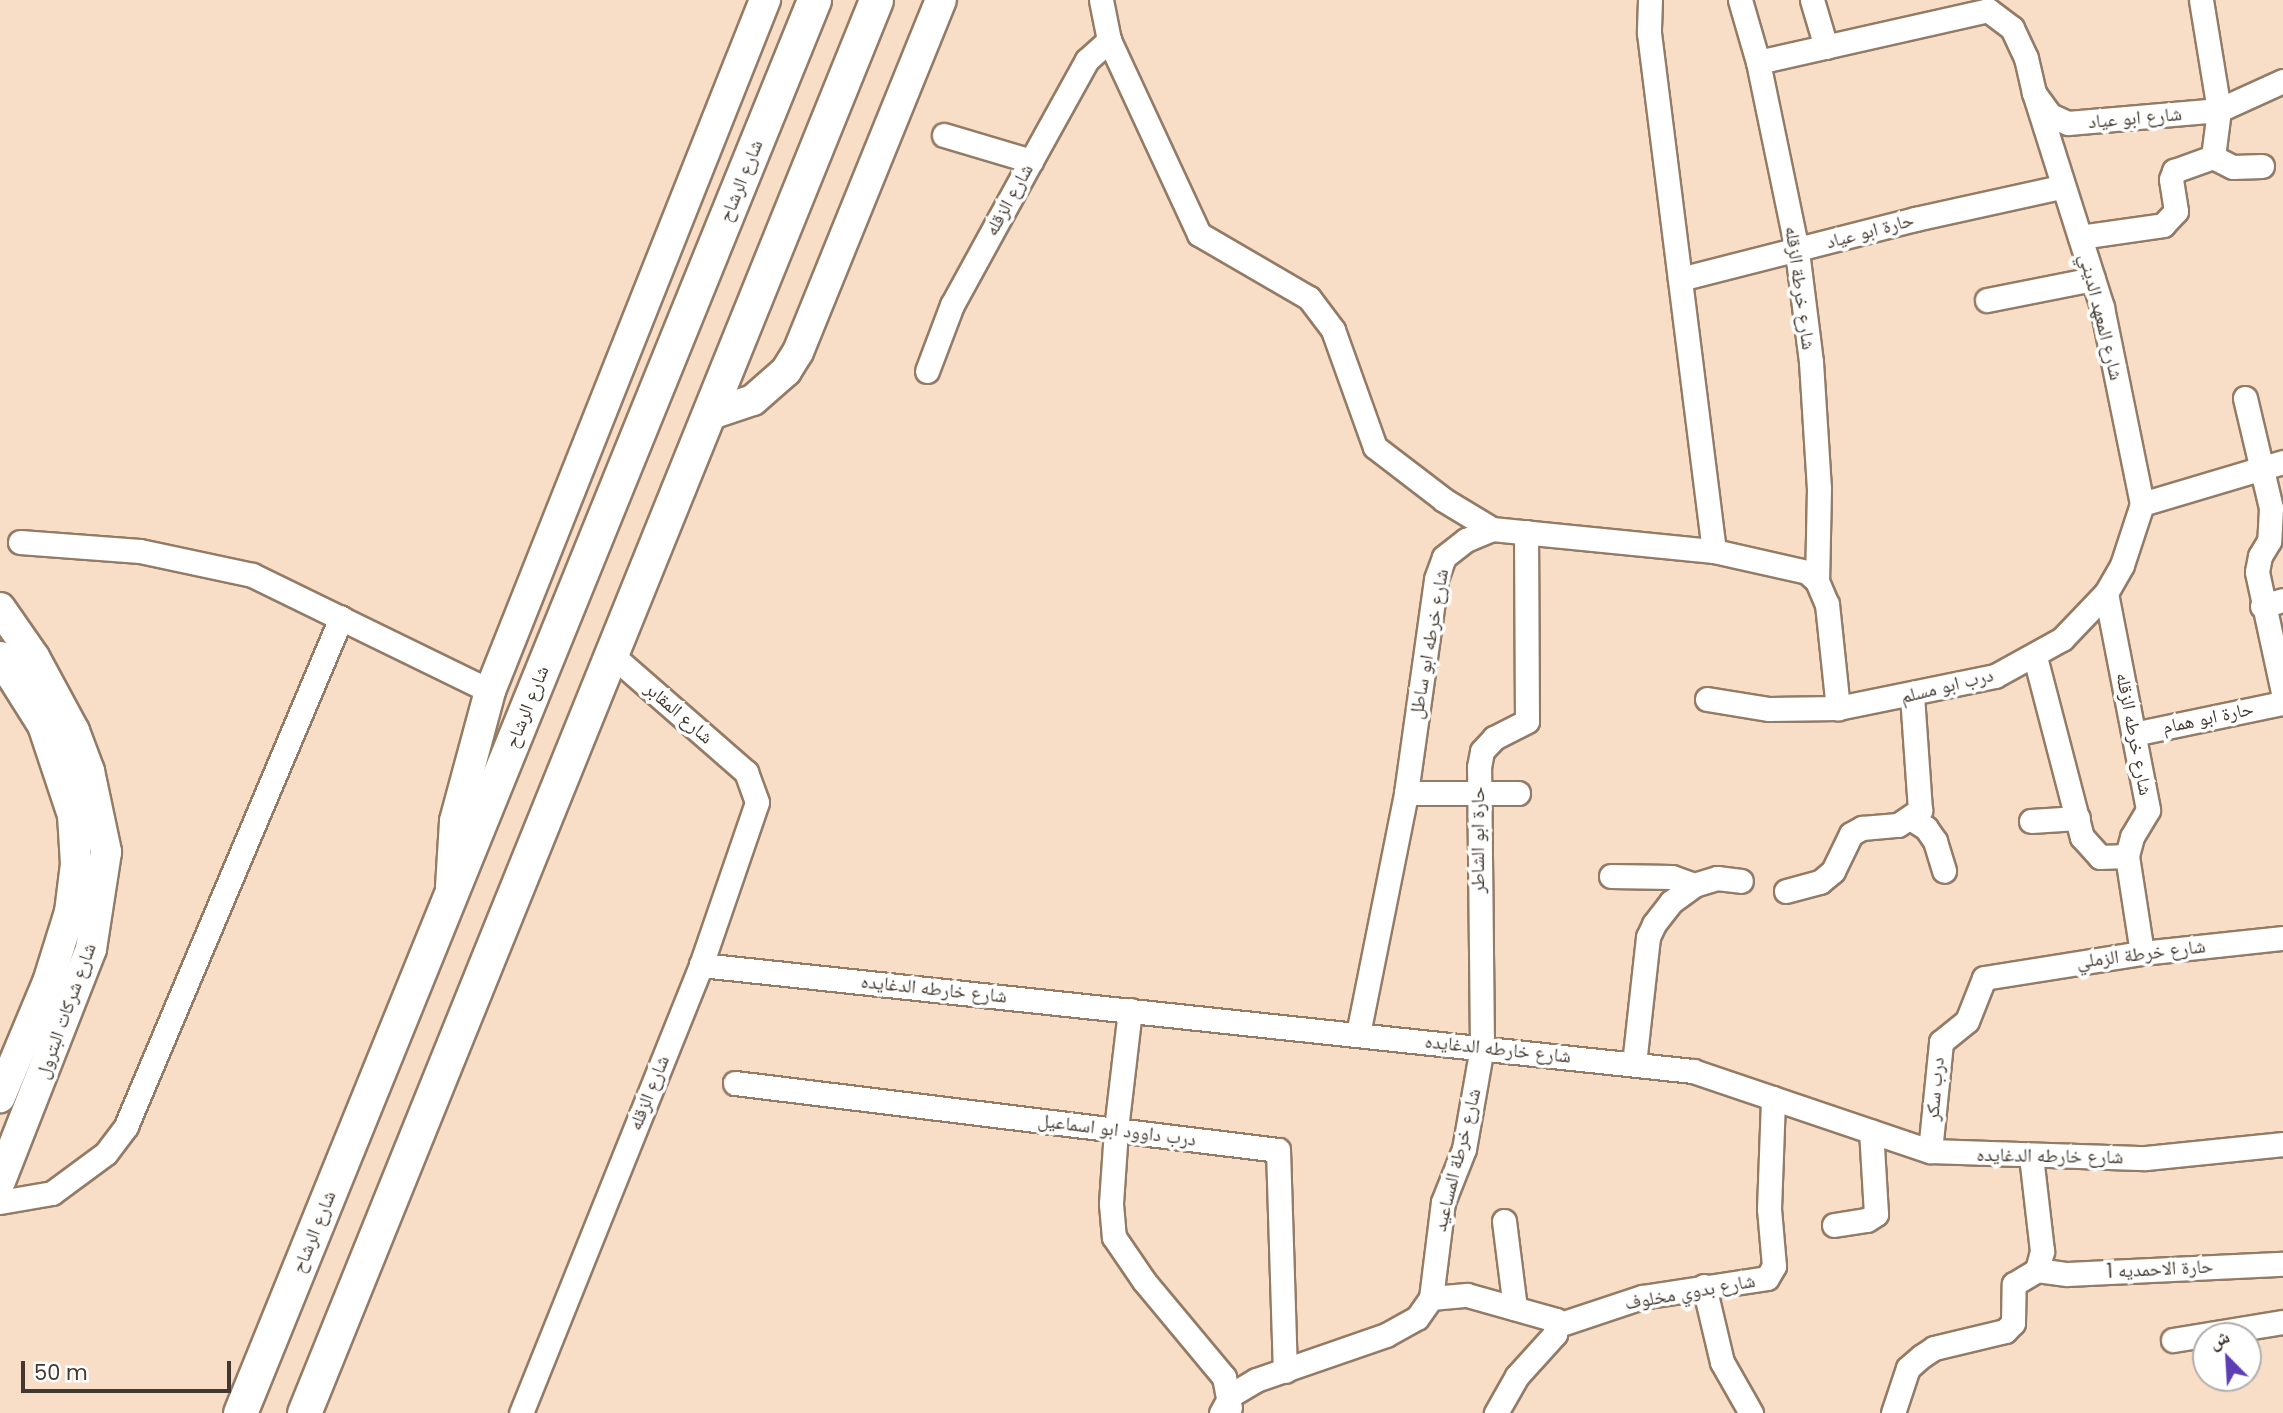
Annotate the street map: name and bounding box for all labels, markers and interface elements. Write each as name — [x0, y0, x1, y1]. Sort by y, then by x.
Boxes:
street label: شارع ابو عياد — [2087, 103, 2183, 133]
street label: شارع الرشاح — [714, 136, 768, 226]
street label: شارع الزقله — [980, 160, 1038, 240]
street label: حارة ابو عياد — [1824, 208, 1916, 254]
street label: شارع خرطة الزقله — [1780, 225, 1820, 351]
street label: شارع المعهد الديني — [2074, 251, 2128, 383]
street label: شارع خرطه ابو ساطل — [1405, 567, 1453, 721]
street label: شارع الرشاح — [500, 662, 554, 752]
street label: درب ابو مسلم — [1898, 663, 1996, 709]
street label: شارع خرطه الزقله — [2111, 671, 2157, 797]
street label: شارع المقابر — [640, 677, 718, 749]
street label: حارة ابو همام — [2160, 697, 2256, 739]
street label: حارة ابو الشاطر — [1467, 787, 1489, 893]
street label: شارع خرطة الزملي — [2075, 935, 2207, 973]
street label: شارع شركات البترول — [31, 940, 101, 1082]
street label: شارع خارطه الدغايده — [860, 970, 1008, 1008]
street label: شارع خارطه الدغايده — [1424, 1030, 1572, 1068]
street label: شارع الزقله — [624, 1052, 674, 1134]
street label: درب سكر — [1921, 1056, 1949, 1122]
street label: شارع خرطة المساعيد — [1428, 1086, 1486, 1234]
street label: درب داوود ابو اسماعيل — [1037, 1109, 1197, 1151]
street label: شارع خارطه الدغايده — [1976, 1143, 2124, 1169]
street label: شارع الرشاح — [287, 1187, 341, 1277]
street label: حارة الاحمديه 1 — [2106, 1255, 2214, 1283]
street label: شارع بدوي مخلوف — [1623, 1269, 1757, 1315]
north arrow — [2192, 1322, 2262, 1392]
text: ش — [2204, 1323, 2234, 1356]
scale bar — [24, 1346, 234, 1390]
text: 50 m — [34, 1358, 88, 1387]

